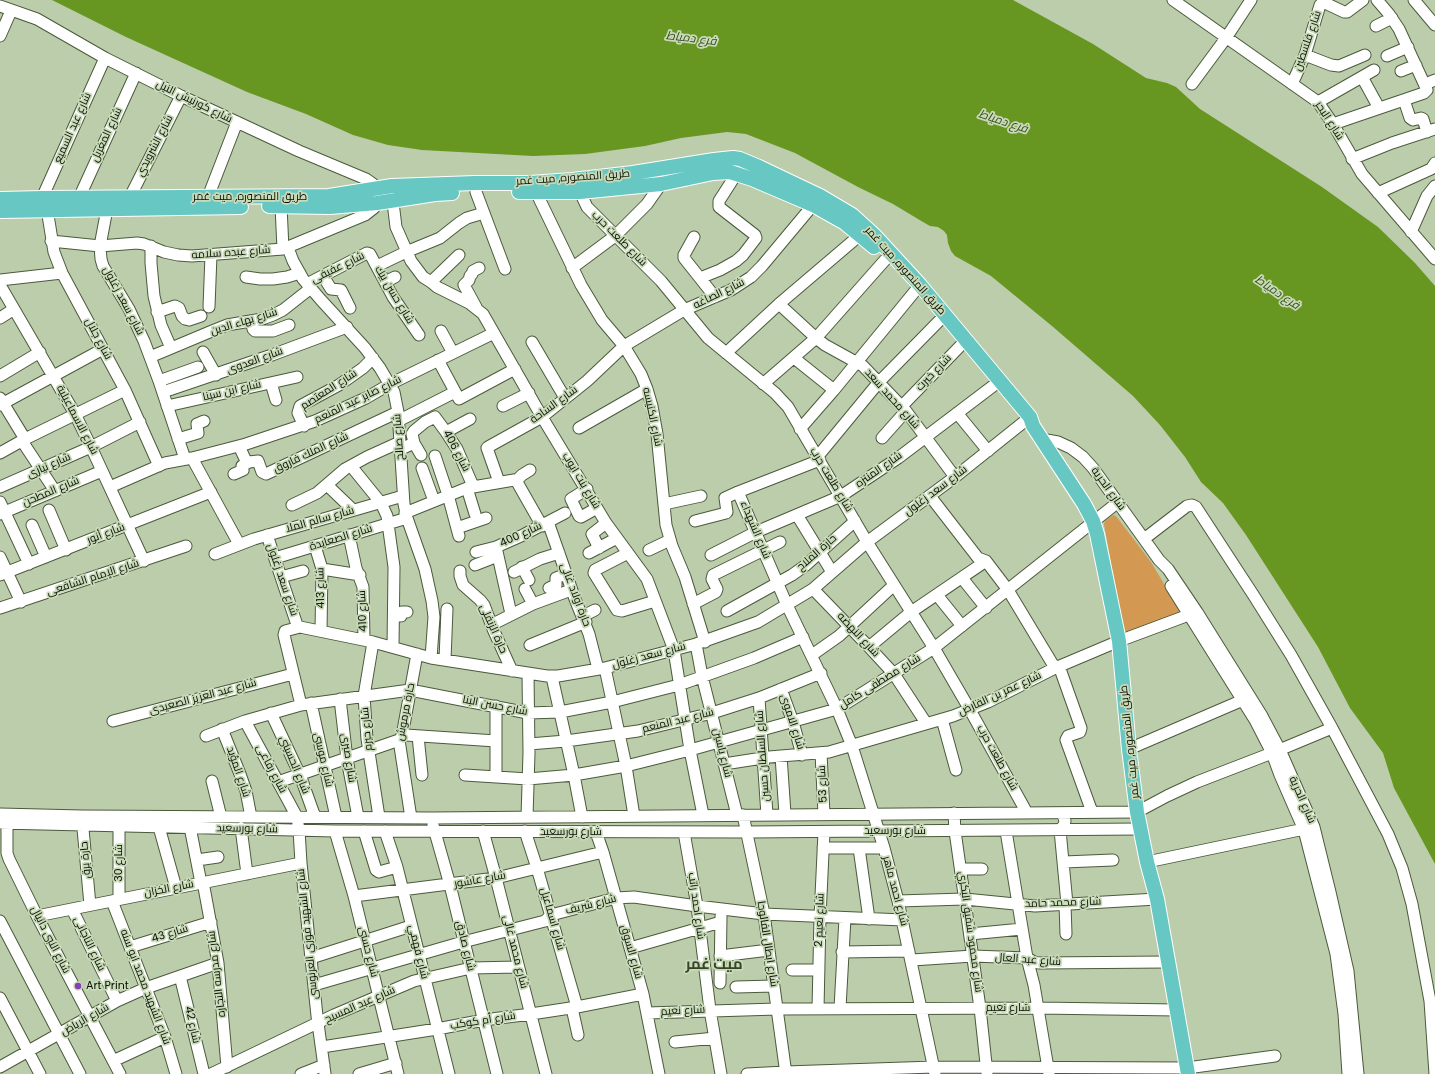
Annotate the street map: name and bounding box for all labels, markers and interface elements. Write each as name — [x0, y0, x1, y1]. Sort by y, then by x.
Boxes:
street label: شارع فلسطين — [1292, 9, 1324, 73]
water label: فرع دمياط — [665, 29, 717, 49]
street label: شارع كورنيش النيل — [154, 78, 234, 126]
street label: شارع عبد السميع — [52, 91, 94, 165]
street label: شارع البحر — [1312, 99, 1346, 143]
street label: شارع المغربل — [89, 106, 125, 164]
water label: فرع دمياط — [977, 107, 1029, 137]
street label: شارع الشرويدي — [134, 113, 176, 179]
street label: طريق المنصوره, ميت غمر — [516, 167, 630, 189]
street label: طريق المنصوره, ميت غمر — [193, 190, 307, 204]
street label: شارع طلعت حرب — [589, 209, 649, 269]
street label: طريق المنصوره, ميت غمر — [862, 224, 948, 318]
street label: شارع عبده سلامه — [191, 244, 271, 262]
street label: شارع عفيفى — [309, 249, 367, 287]
street label: شارع حسن بيك — [372, 264, 416, 326]
street label: شارع سعد زغلول — [99, 265, 147, 337]
water label: فرع دمياط — [1252, 273, 1302, 313]
street label: شارع الصاغه — [691, 276, 747, 312]
street label: شارع بهاء الدين — [209, 306, 279, 338]
street label: شارع جلال — [82, 316, 114, 362]
street label: شارع العدوى — [225, 345, 285, 377]
street label: شارع خيرت — [913, 352, 955, 394]
street label: شارع محمد سعد — [862, 366, 922, 432]
street label: شارع المعتصم — [298, 367, 360, 413]
street label: شارع صابر عبد المنعم — [312, 373, 404, 427]
street label: شارع ابن سينا — [201, 378, 263, 404]
street label: شارع الاسماعيلية — [53, 383, 101, 457]
street label: شارع الساحة — [528, 383, 580, 427]
street label: شارع الكنيسه — [639, 386, 665, 448]
street label: شارع صالح — [391, 413, 407, 461]
street label: شارع 406 — [440, 428, 472, 474]
street label: شارع الملك فاروق — [271, 430, 351, 476]
street label: شارع طلعت حرب — [807, 445, 855, 515]
street label: شارع المنتزه — [853, 449, 905, 491]
street label: شارع بنت ايوب — [559, 450, 603, 512]
street label: شارع نيازى — [25, 451, 73, 481]
street label: شارع سعد زغلول — [902, 463, 970, 519]
street label: شارع الحرية — [1088, 465, 1128, 513]
street label: شارع المطحن — [21, 474, 81, 510]
street label: شارع الشهداء — [737, 499, 773, 561]
street label: شارع سالم الملا — [284, 504, 356, 536]
street label: شارع 400 — [498, 520, 544, 550]
street label: شارع أنور — [85, 521, 127, 547]
street label: شارع الصعايدة — [308, 522, 374, 554]
street label: حارة الملاح — [794, 532, 840, 574]
street label: شارع سعد زغلول — [263, 542, 301, 618]
street label: شارع الإمام الشافعى — [45, 557, 141, 599]
street label: حارة اولاد غالى — [557, 561, 593, 629]
street label: شارع 413 — [314, 567, 328, 609]
street label: شارع 410 — [356, 590, 370, 632]
street label: حارة الزنفلى — [476, 602, 510, 656]
street label: شارع النهضه — [834, 610, 882, 660]
street label: شارع سعد زغلول — [611, 640, 687, 672]
street label: شارع مصطفى كامل — [837, 652, 923, 712]
street label: شارع عمر بن الفارض — [956, 669, 1044, 719]
street label: شارع عبد العزيز الصعيدى — [148, 676, 258, 718]
street label: حارة مرموش — [394, 682, 418, 742]
street label: طريق المنصوره, ميت غمر — [1117, 684, 1143, 800]
street label: شارع حسن البنا — [461, 693, 529, 719]
street label: شارع الاموى — [777, 693, 807, 751]
street label: شارع عبد المنعم — [641, 706, 715, 736]
street label: شارع حيرم — [359, 707, 375, 751]
street label: شارع السلطان حسين — [753, 710, 773, 802]
street label: شارع طلعت حرب — [974, 723, 1020, 793]
street label: شارع ياسين — [709, 727, 735, 779]
street label: شارع موسى — [310, 732, 336, 788]
street label: شارع صبرى — [338, 732, 358, 784]
street label: شارع الحسيني — [276, 734, 312, 796]
street label: شارع رفاعى — [253, 742, 289, 796]
street label: شارع المؤيد — [223, 745, 253, 799]
street label: شارع 53 — [815, 765, 831, 803]
street label: شارع الحرية — [1286, 774, 1318, 826]
street label: شارع بورسعيد — [216, 822, 278, 836]
street label: شارع بورسعيد — [864, 824, 926, 838]
street label: شارع بورسعيد — [540, 825, 602, 839]
street label: حارة برق — [78, 841, 94, 879]
street label: شارع 30 — [112, 844, 126, 882]
street label: شارع احمد ماهر — [879, 855, 911, 927]
street label: شارع الشهيد فوزي العرنوسى — [295, 868, 321, 1000]
street label: شارع عاشور — [453, 869, 507, 891]
street label: شارع محمود شفيق البكري — [955, 871, 985, 993]
street label: شارع احمد راتب — [685, 872, 707, 940]
street label: شارع الخزان — [143, 878, 195, 900]
street label: شارع اسماعيل — [537, 886, 567, 952]
street label: شارع شريف — [564, 892, 618, 918]
street label: شارع نعيم 2 — [812, 893, 828, 947]
street label: شارع محمد حامد — [1025, 895, 1101, 911]
street label: شارع ابطال الفالوجا — [754, 900, 780, 988]
street label: شارع النبى دانيال — [27, 904, 73, 976]
street label: شارع محمد غالى — [500, 914, 530, 990]
street label: شارع التاجانى — [70, 915, 108, 973]
street label: شارع صادق — [452, 920, 478, 972]
street label: شارع 43 — [150, 922, 190, 946]
street label: شارع السوق — [617, 923, 645, 981]
street label: شارع فهمي — [405, 924, 431, 980]
street label: شارع حسنى — [355, 925, 381, 979]
street label: شارع الشهيد محمد ابو سنه — [117, 927, 173, 1047]
street label: شارع مدرسه التجاره — [205, 930, 229, 1018]
street label: شارع عبد العال — [994, 951, 1062, 969]
district label: ميت غمر — [685, 956, 743, 974]
place label: Art Print — [86, 979, 129, 993]
marker: Art Print — [73, 981, 83, 991]
street label: شارع عبد المسيح — [323, 984, 397, 1026]
street label: شارع الرياض — [58, 1001, 112, 1039]
street label: شارع نعيم — [986, 1001, 1030, 1015]
street label: شارع نعيم — [660, 1003, 706, 1019]
street label: شارع 42 — [181, 1005, 203, 1045]
street label: شارع أم كوكب — [449, 1009, 517, 1033]

